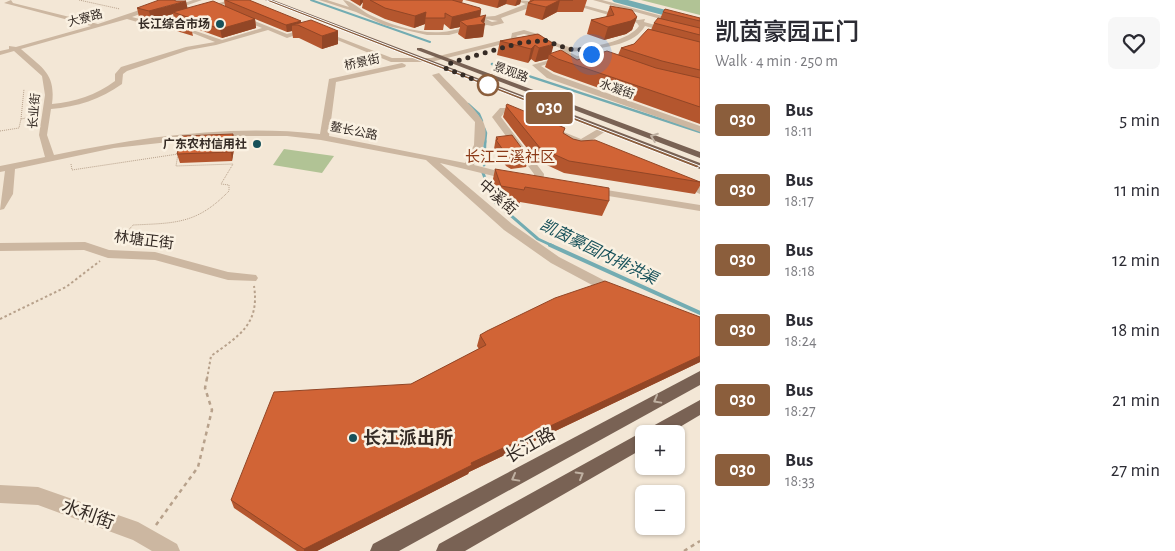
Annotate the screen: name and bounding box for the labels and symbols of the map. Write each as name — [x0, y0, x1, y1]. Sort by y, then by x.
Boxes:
street label: 大寮路 — [66, 7, 104, 28]
place label: 长江综合市场 — [138, 17, 210, 30]
marker: 长江综合市场 — [214, 18, 226, 30]
your location — [579, 42, 604, 67]
street label: 桥景街 — [343, 51, 381, 72]
street label: 景观路 — [492, 59, 530, 84]
unlabelled marker — [477, 74, 499, 96]
street label: 水凝街 — [598, 77, 636, 101]
street label: 长业街 — [25, 92, 42, 129]
line badge: 030 — [520, 92, 578, 124]
street label: 鳌长公路 — [329, 120, 379, 141]
one-way arrow — [651, 133, 659, 143]
place label: 广东农村信用社 — [163, 137, 247, 150]
marker: 广东农村信用社 — [251, 138, 263, 150]
district label: 长江三溪社区 — [465, 149, 555, 165]
street label: 中溪街 — [476, 176, 520, 218]
water label: 凯茵豪园内排洪渠 — [538, 216, 662, 288]
street label: 林塘正街 — [113, 227, 175, 252]
one-way arrow — [654, 394, 663, 404]
street label: 长江路 — [502, 423, 558, 467]
place label: 长江派出所 — [363, 428, 453, 448]
marker: 长江派出所 — [347, 432, 359, 444]
one-way arrow — [574, 471, 583, 481]
one-way arrow — [511, 472, 520, 482]
street label: 水利街 — [59, 495, 117, 533]

